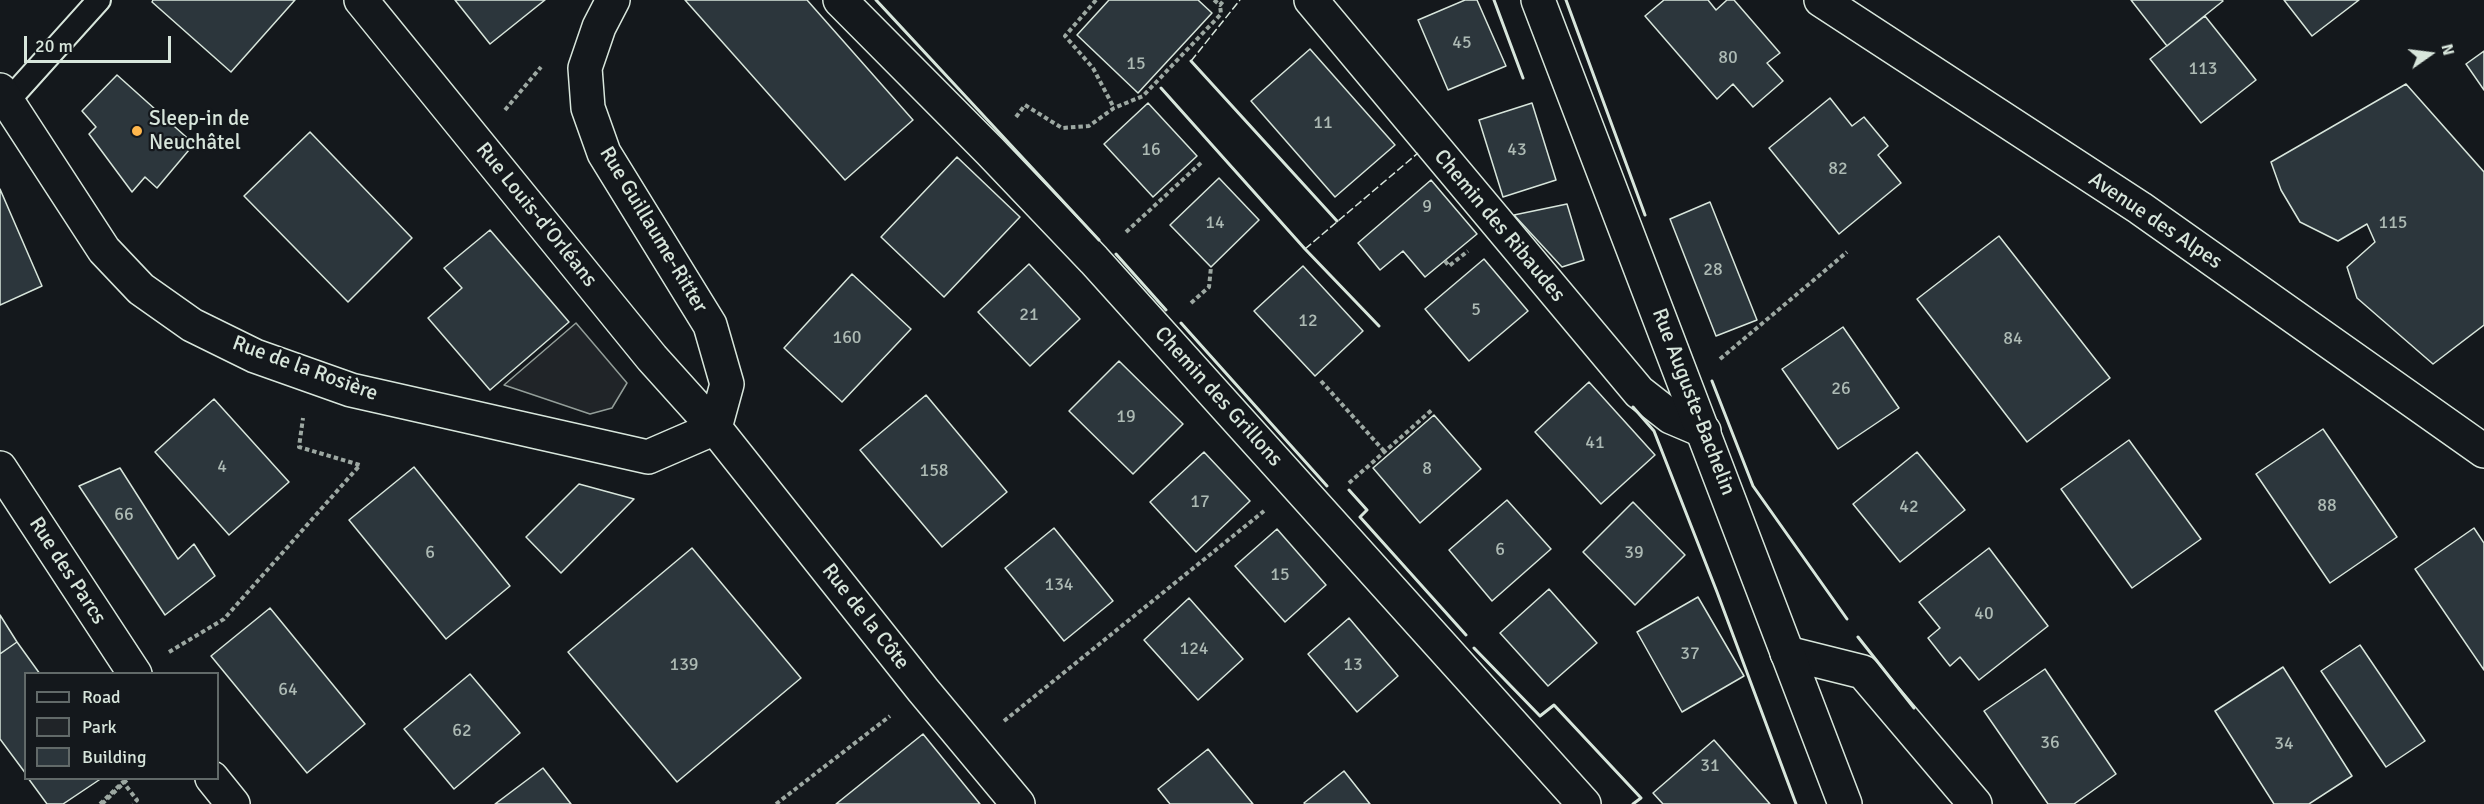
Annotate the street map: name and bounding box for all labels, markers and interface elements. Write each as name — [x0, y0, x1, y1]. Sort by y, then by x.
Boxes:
scale bar — [27, 24, 174, 62]
north arrow — [2400, 24, 2460, 84]
house number: 45 — [1452, 32, 1472, 54]
text: 20 m — [35, 35, 73, 57]
text: N — [2436, 42, 2459, 57]
house number: 80 — [1718, 47, 1738, 69]
house number: 15 — [1126, 53, 1146, 75]
house number: 113 — [2188, 58, 2218, 80]
place label: Sleep-in de Neuchâtel — [149, 106, 250, 156]
house number: 11 — [1313, 112, 1333, 134]
marker: Sleep-in de Neuchâtel — [130, 124, 144, 138]
street label: Rue Louis-d'Orléans — [470, 138, 602, 292]
house number: 16 — [1141, 139, 1161, 161]
house number: 43 — [1507, 139, 1527, 161]
street label: Rue Guillaume-Ritter — [593, 142, 713, 318]
street label: Chemin des Ribaudes — [1428, 145, 1570, 307]
house number: 82 — [1828, 158, 1848, 180]
street label: Avenue des Alpes — [2084, 167, 2226, 275]
house number: 9 — [1422, 196, 1432, 218]
house number: 14 — [1205, 212, 1225, 234]
house number: 115 — [2378, 212, 2408, 234]
house number: 28 — [1703, 259, 1723, 281]
house number: 5 — [1471, 299, 1481, 321]
house number: 21 — [1019, 304, 1039, 326]
street label: Rue Auguste-Bachelin — [1646, 305, 1740, 499]
house number: 12 — [1298, 310, 1318, 332]
street label: Chemin des Grillons — [1149, 322, 1287, 472]
house number: 160 — [832, 327, 862, 349]
house number: 84 — [2003, 328, 2023, 350]
street label: Rue de la Rosière — [229, 331, 381, 407]
house number: 26 — [1831, 378, 1851, 400]
house number: 19 — [1116, 406, 1136, 428]
house number: 41 — [1585, 432, 1605, 454]
house number: 4 — [217, 456, 227, 478]
house number: 8 — [1422, 458, 1432, 480]
house number: 158 — [919, 460, 949, 482]
house number: 17 — [1190, 491, 1210, 513]
house number: 88 — [2317, 495, 2337, 517]
house number: 42 — [1899, 496, 1919, 518]
house number: 66 — [114, 504, 134, 526]
street label: Rue des Parcs — [23, 513, 111, 629]
house number: 6 — [1495, 539, 1505, 561]
house number: 6 — [425, 542, 435, 564]
house number: 39 — [1624, 542, 1644, 564]
street label: Rue de la Côte — [816, 559, 914, 675]
house number: 15 — [1270, 564, 1290, 586]
house number: 134 — [1044, 574, 1074, 596]
house number: 40 — [1974, 603, 1994, 625]
house number: 124 — [1179, 638, 1209, 660]
house number: 37 — [1680, 643, 1700, 665]
house number: 139 — [669, 654, 699, 676]
house number: 13 — [1343, 654, 1363, 676]
legend — [24, 672, 219, 780]
house number: 64 — [278, 679, 298, 701]
text: Road — [82, 686, 121, 708]
text: Park — [82, 716, 117, 738]
house number: 62 — [452, 720, 472, 742]
house number: 36 — [2040, 732, 2060, 754]
house number: 34 — [2274, 733, 2294, 755]
text: Building — [82, 746, 146, 768]
house number: 31 — [1700, 755, 1720, 777]

